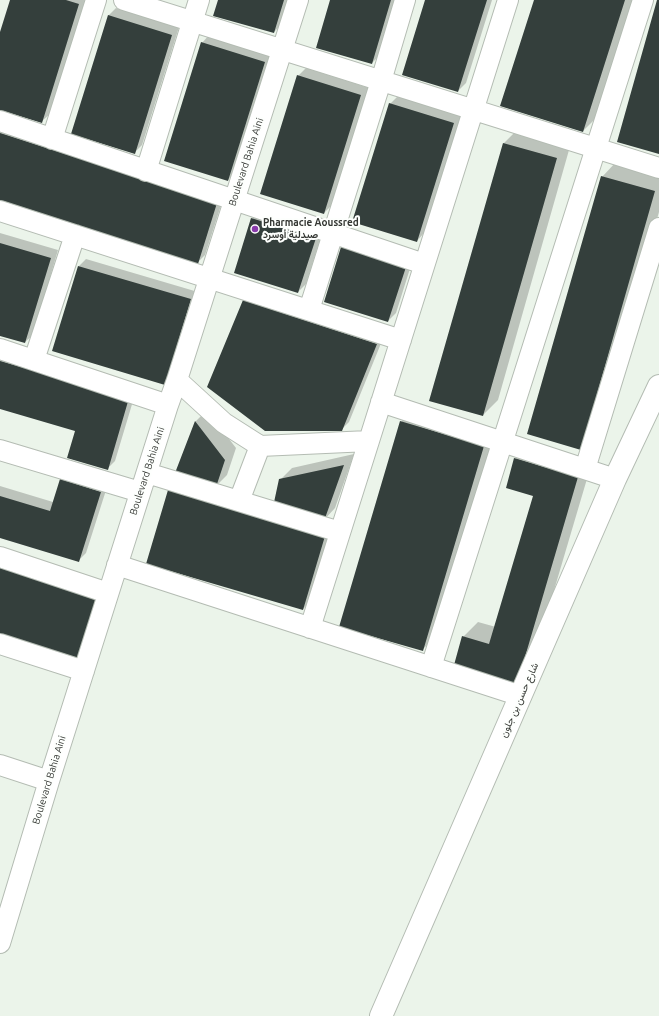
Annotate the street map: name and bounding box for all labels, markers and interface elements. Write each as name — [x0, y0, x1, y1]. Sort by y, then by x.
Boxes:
street label: Boulevard Bahia Aini — [226, 116, 266, 208]
place label: Pharmacie Aoussred صيدلية أوسرد — [263, 217, 359, 240]
marker: Pharmacie Aoussred صيدلية أوسرد — [250, 224, 260, 234]
street label: Boulevard Bahia Aini — [127, 425, 167, 517]
street label: شارع حسن بن جلون — [497, 661, 541, 739]
street label: Boulevard Bahia Aini — [30, 734, 68, 826]

